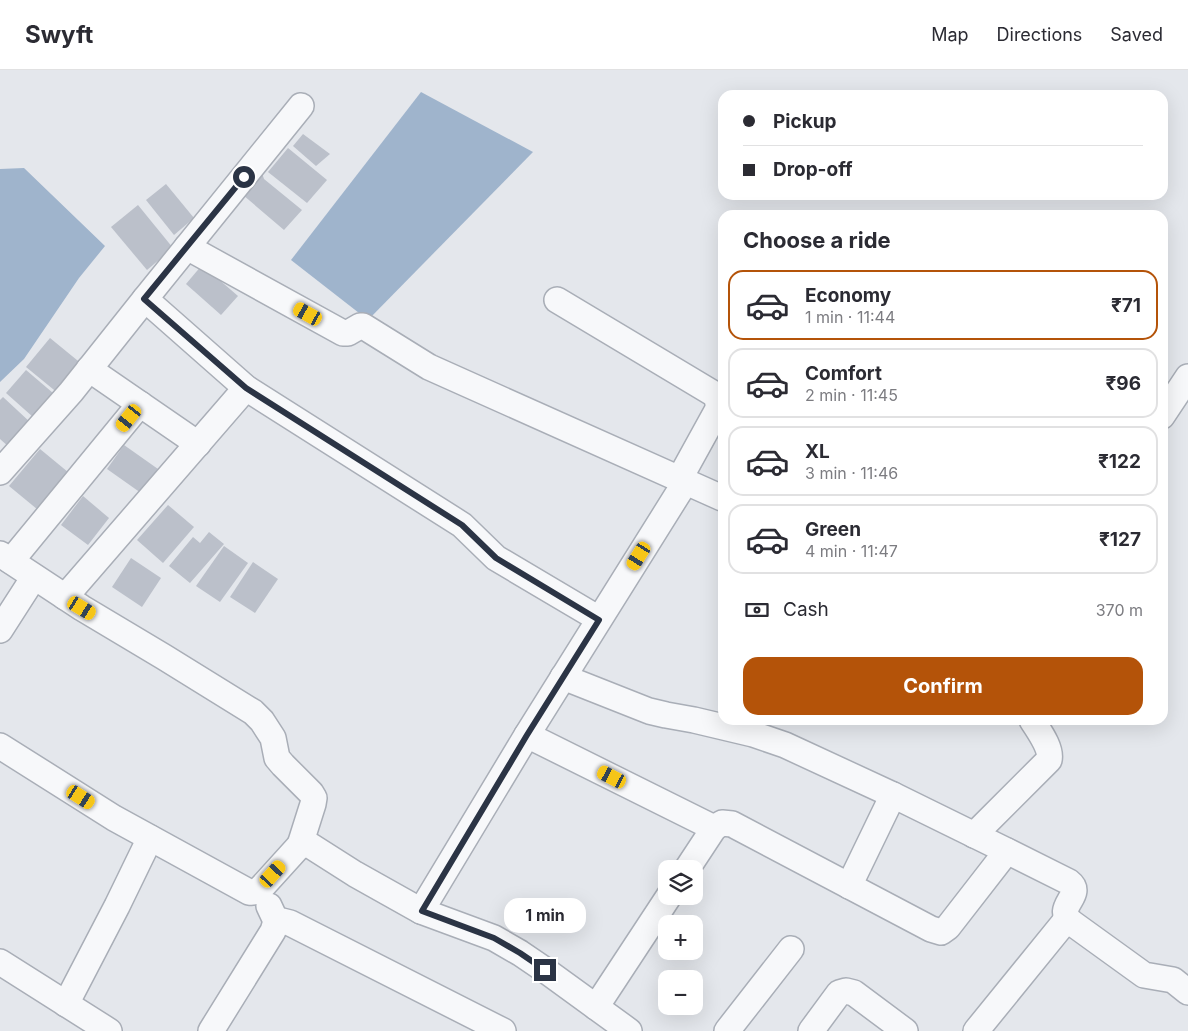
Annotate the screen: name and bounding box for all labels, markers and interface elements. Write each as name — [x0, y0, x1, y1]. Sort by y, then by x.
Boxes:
text: Swyft — [25, 20, 93, 49]
text: Map — [931, 24, 969, 45]
text: Directions — [997, 24, 1082, 45]
text: Saved — [1110, 24, 1163, 45]
text: Pickup — [773, 110, 836, 133]
text: Drop-off — [773, 158, 853, 181]
route start — [233, 166, 255, 188]
text: Choose a ride — [743, 227, 891, 253]
icon: car — [745, 283, 790, 328]
text: Economy — [805, 284, 891, 307]
text: ₹71 — [1111, 294, 1141, 317]
car — [291, 300, 324, 328]
text: 1 min · 11:44 — [805, 307, 895, 327]
icon: car — [745, 361, 790, 406]
text: Comfort — [805, 362, 882, 385]
text: ₹96 — [1105, 372, 1141, 395]
text: 2 min · 11:45 — [805, 385, 898, 405]
car — [113, 402, 144, 434]
icon: car — [745, 439, 790, 484]
text: XL — [805, 440, 830, 463]
text: ₹122 — [1098, 450, 1141, 473]
text: 3 min · 11:46 — [805, 463, 898, 483]
icon: car — [745, 517, 790, 562]
text: Green — [805, 518, 861, 541]
text: ₹127 — [1099, 528, 1141, 551]
car — [624, 539, 653, 573]
text: 4 min · 11:47 — [805, 541, 898, 561]
car — [65, 594, 98, 622]
icon: cash — [743, 596, 771, 624]
text: Cash — [783, 598, 829, 621]
text: 370 m — [1096, 600, 1143, 620]
button: Confirm — [743, 657, 1143, 715]
car — [595, 764, 628, 790]
car — [64, 783, 97, 811]
car — [257, 858, 288, 890]
map controls — [658, 860, 703, 1015]
button: layers — [658, 860, 703, 905]
callout: 1 min — [504, 898, 586, 932]
text: 1 min — [525, 905, 565, 925]
button: + — [658, 915, 703, 960]
route end — [534, 959, 556, 981]
button: − — [658, 970, 703, 1015]

